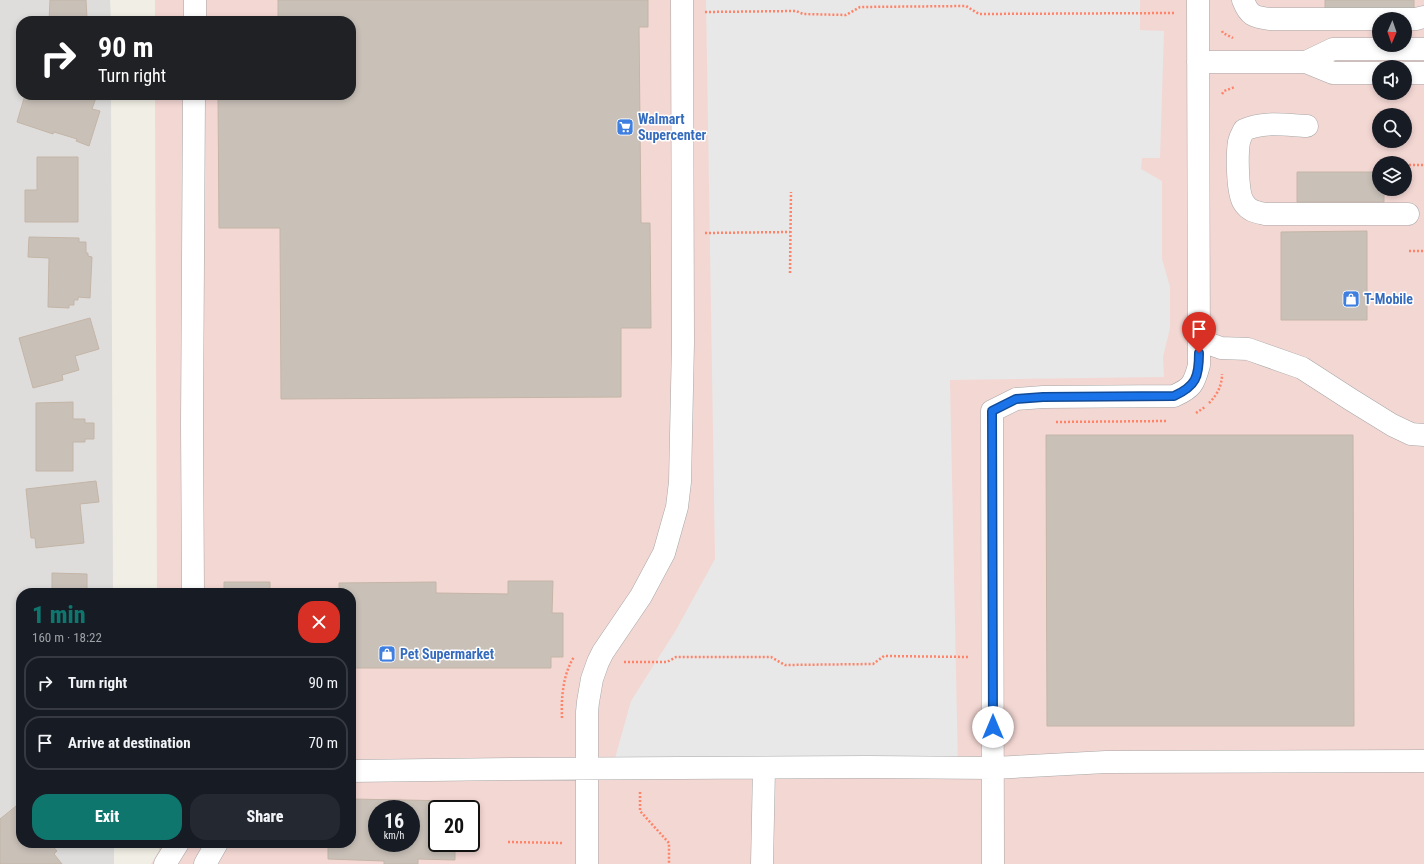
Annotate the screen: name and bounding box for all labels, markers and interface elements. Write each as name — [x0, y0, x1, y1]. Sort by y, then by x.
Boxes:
north arrow — [1372, 12, 1412, 52]
map controls — [1372, 12, 1412, 196]
text: 90 m — [98, 31, 154, 64]
icon: right — [32, 32, 84, 84]
button: sound — [1372, 60, 1412, 100]
text: Turn right — [98, 65, 166, 86]
button: search — [1372, 108, 1412, 148]
place label: Walmart Supercenter — [638, 111, 707, 143]
supermarket icon: Walmart Supercenter — [615, 117, 635, 137]
button: layers — [1372, 156, 1412, 196]
shop icon: T-Mobile — [1341, 289, 1361, 309]
place label: T-Mobile — [1364, 291, 1413, 307]
pin — [1182, 312, 1216, 353]
icon: arrive — [1188, 318, 1210, 340]
text: 1 min — [32, 601, 86, 629]
button: close — [298, 601, 340, 643]
text: 160 m · 18:22 — [32, 630, 102, 645]
shop icon: Pet Supermarket — [377, 644, 397, 664]
place label: Pet Supermarket — [400, 646, 494, 662]
icon: right — [34, 672, 56, 694]
text: Turn right — [68, 674, 127, 692]
text: 90 m — [308, 674, 338, 692]
position arrow — [972, 706, 1014, 748]
icon: arrive — [34, 732, 56, 754]
text: Arrive at destination — [68, 734, 191, 752]
text: 70 m — [308, 734, 338, 752]
button: Exit — [32, 794, 182, 840]
button: Share — [190, 794, 340, 840]
speed limit sign: 20 — [428, 800, 480, 852]
text: 16 — [384, 809, 404, 833]
text: km/h — [384, 830, 404, 841]

